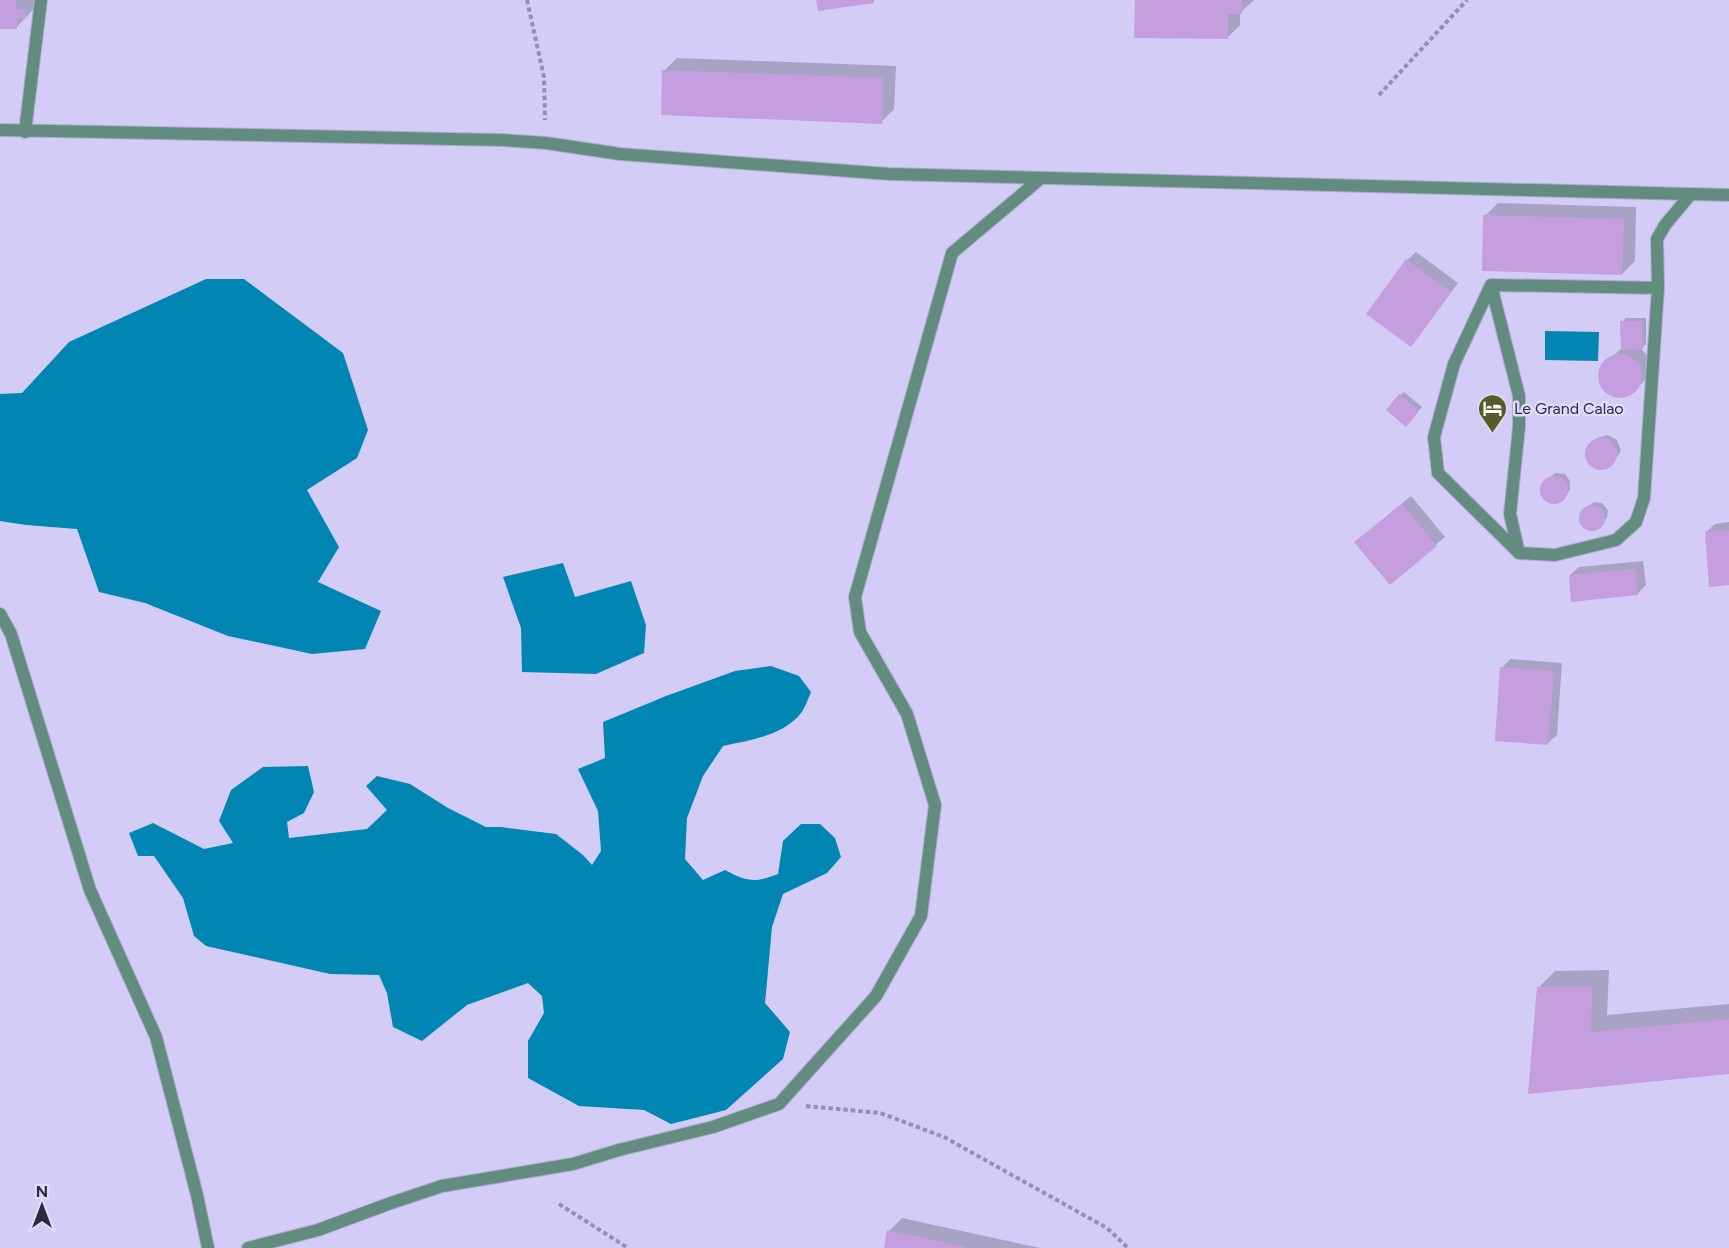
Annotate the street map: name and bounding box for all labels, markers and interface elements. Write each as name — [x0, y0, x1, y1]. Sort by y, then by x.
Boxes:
hotel icon: Le Grand Calao — [1477, 392, 1509, 434]
place label: Le Grand Calao — [1514, 399, 1624, 418]
north arrow — [12, 1176, 72, 1236]
text: N — [36, 1182, 48, 1201]

